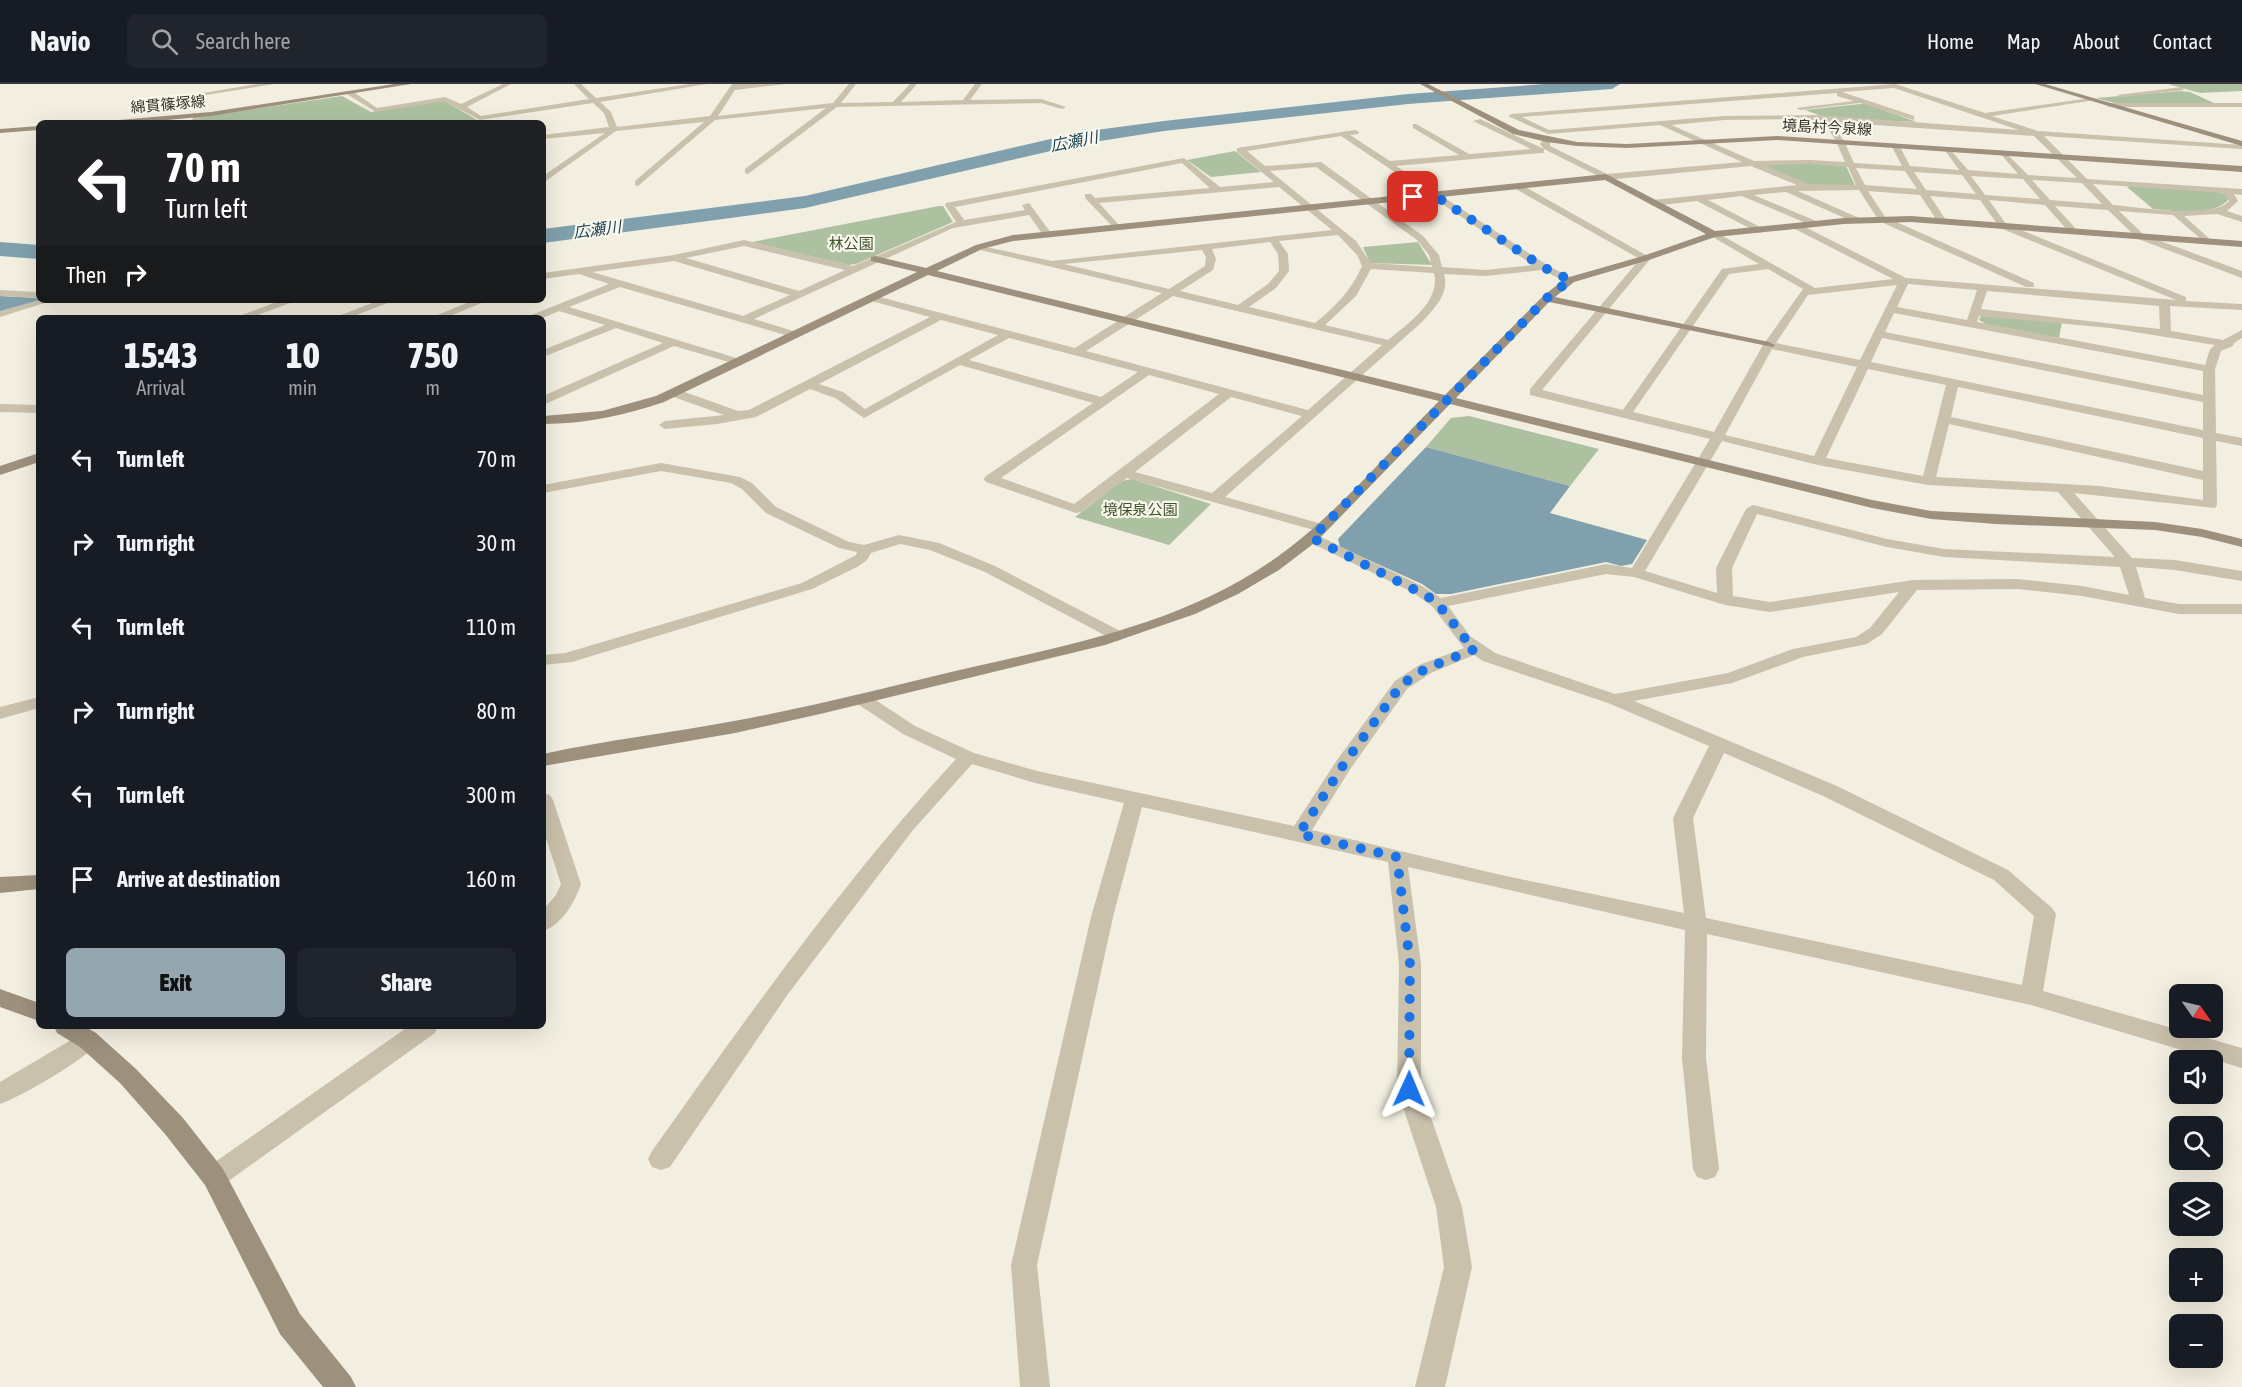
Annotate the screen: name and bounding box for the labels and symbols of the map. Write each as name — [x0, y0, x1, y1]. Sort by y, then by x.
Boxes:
street label: 綿貫篠塚線 — [130, 92, 206, 116]
street label: 境島村今泉線 — [1782, 116, 1872, 138]
water label: 広瀬川 — [1049, 127, 1101, 154]
pin — [1387, 171, 1438, 222]
water label: 広瀬川 — [572, 217, 624, 241]
park label: 林公園 — [828, 235, 874, 252]
park label: 境保泉公園 — [1102, 501, 1178, 518]
north arrow — [2169, 984, 2223, 1038]
position arrow — [1377, 1057, 1441, 1121]

